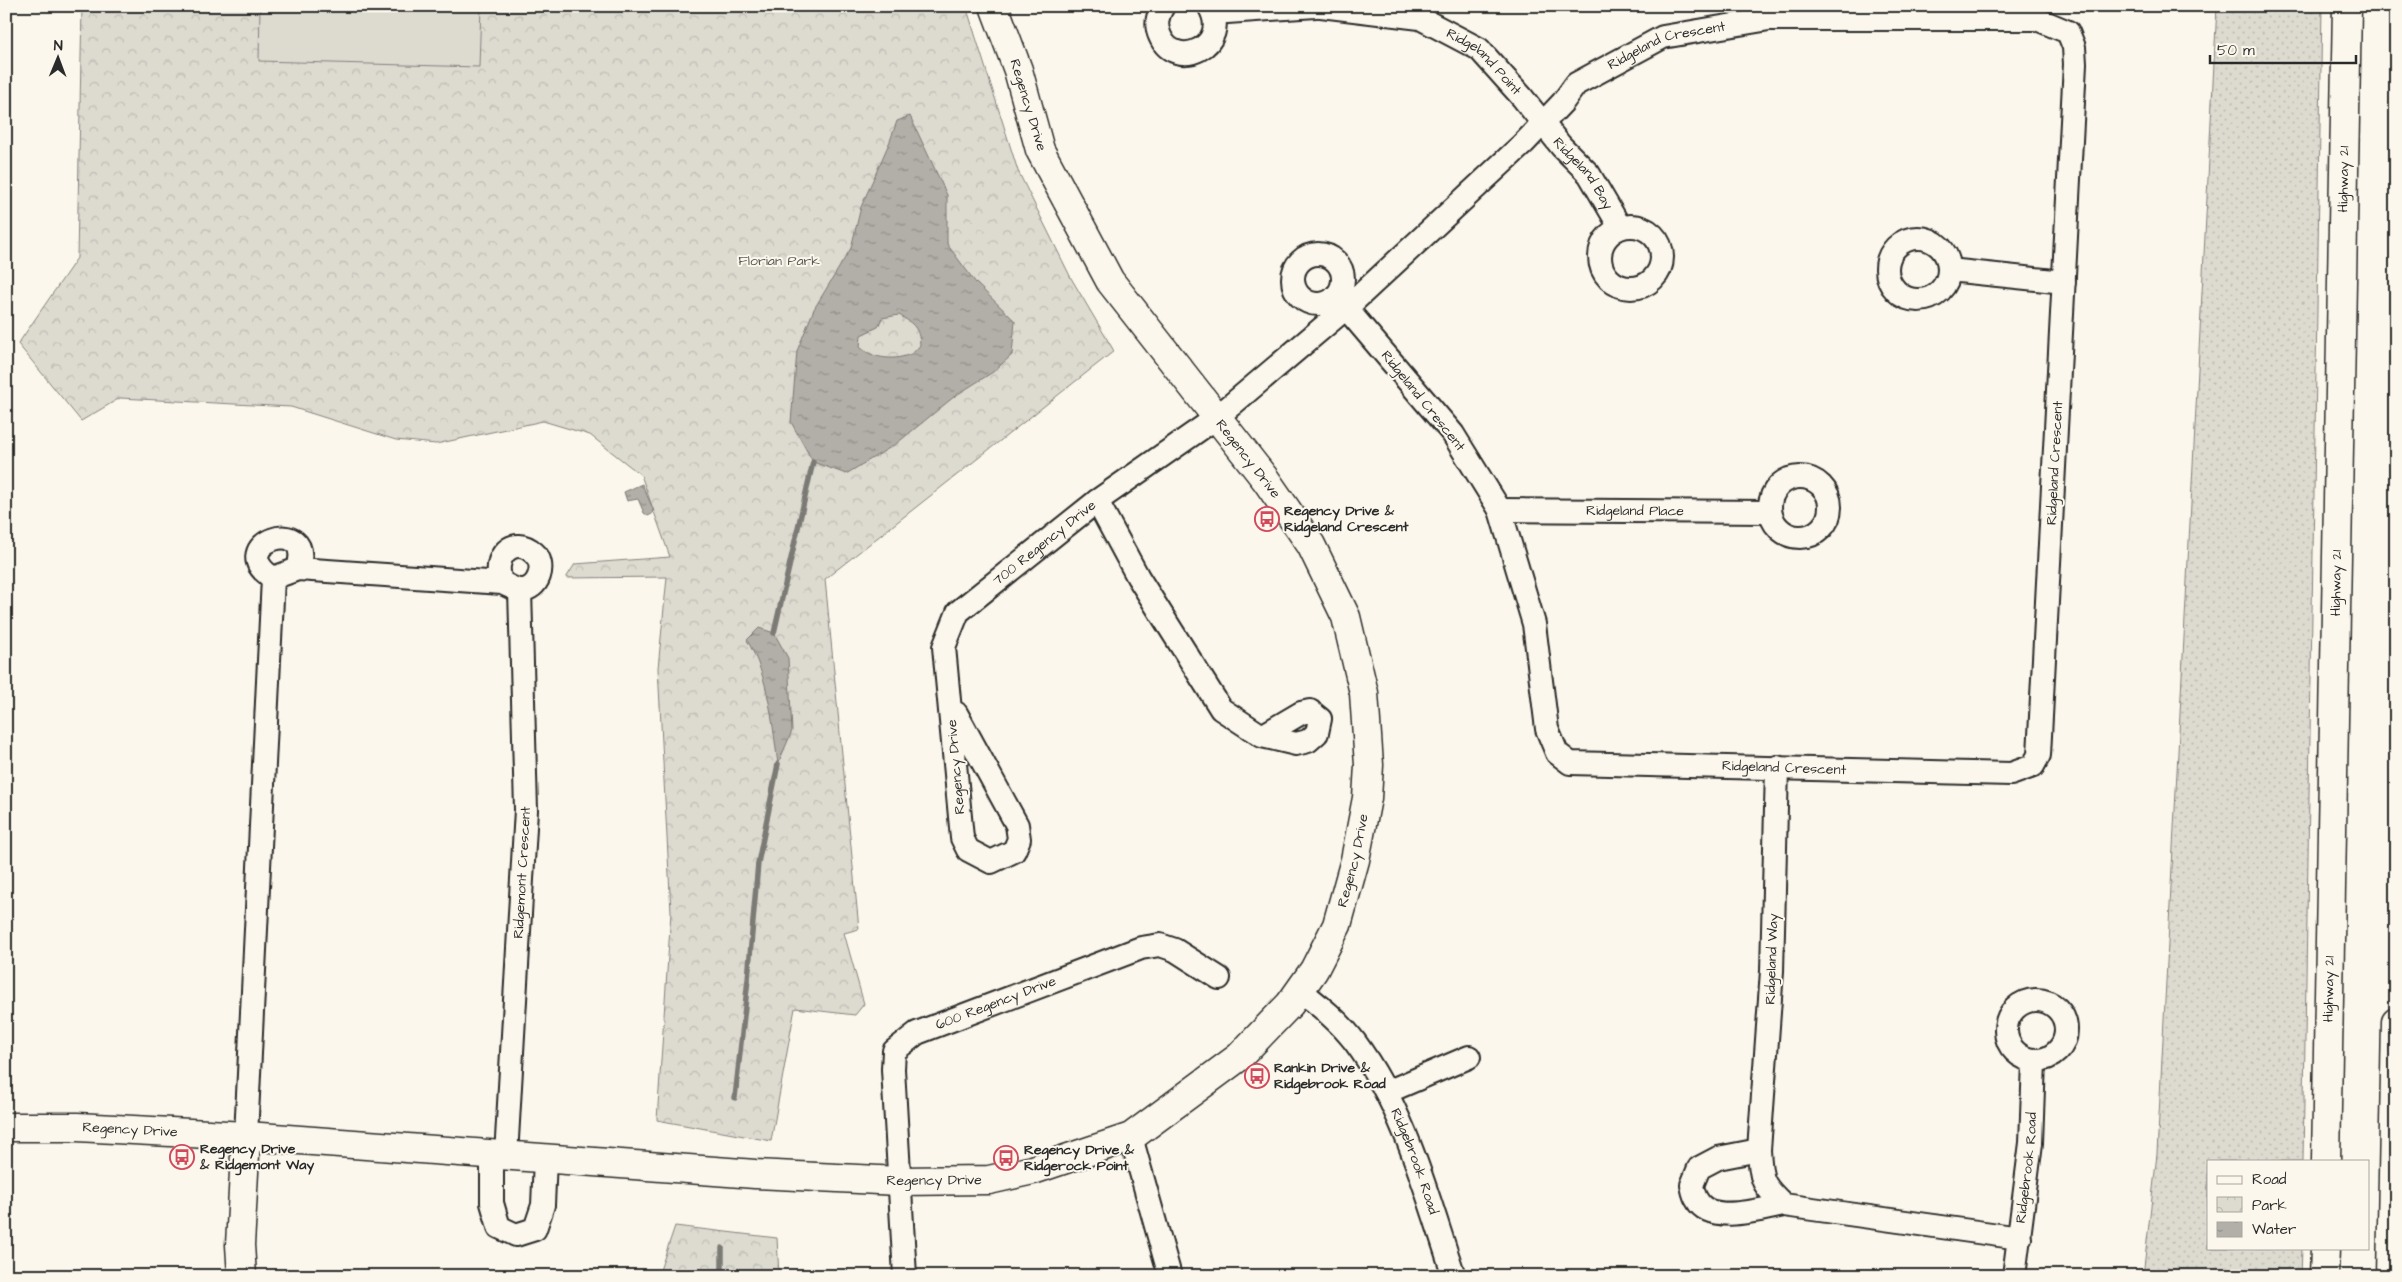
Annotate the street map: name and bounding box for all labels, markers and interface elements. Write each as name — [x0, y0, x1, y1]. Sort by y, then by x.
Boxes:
street label: Ridgeland Crescent — [1604, 17, 1727, 75]
street label: Ridgeland Point — [1443, 24, 1526, 100]
north arrow — [32, 32, 82, 82]
scale bar — [2210, 32, 2356, 64]
text: N — [54, 36, 63, 56]
text: 50 m — [2217, 40, 2255, 61]
street label: Regency Drive — [1005, 57, 1052, 154]
street label: Ridgeland Bay — [1548, 133, 1618, 214]
street label: Highway 21 — [2333, 146, 2354, 213]
park label: Florian Park — [738, 251, 820, 271]
street label: Ridgeland Crescent — [1376, 346, 1470, 456]
street label: Ridgeland Crescent — [2042, 400, 2068, 526]
street label: Regency Drive — [1211, 415, 1285, 503]
street label: 700 Regency Drive — [988, 495, 1101, 591]
place label: Regency Drive & Ridgeland Crescent — [1284, 501, 1409, 538]
street label: Ridgeland Place — [1586, 501, 1684, 521]
bus stop icon: Regency Drive & Ridgeland Crescent — [1254, 506, 1280, 532]
street label: Highway 21 — [2326, 550, 2347, 616]
street label: Regency Drive — [942, 718, 970, 815]
street label: Ridgeland Crescent — [1721, 756, 1847, 780]
street label: Ridgemont Crescent — [509, 806, 536, 939]
street label: Regency Drive — [1332, 812, 1374, 909]
street label: Ridgeland Way — [1760, 913, 1784, 1005]
street label: Highway 21 — [2319, 955, 2340, 1022]
street label: 600 Regency Drive — [933, 971, 1059, 1035]
place label: Rankin Drive & Ridgebrook Road — [1274, 1058, 1387, 1095]
bus stop icon: Rankin Drive & Ridgebrook Road — [1244, 1063, 1270, 1089]
street label: Ridgebrook Road — [1385, 1105, 1443, 1217]
street label: Ridgebrook Road — [2011, 1112, 2042, 1225]
street label: Regency Drive — [82, 1117, 178, 1142]
place label: Regency Drive & Ridgemont Way — [199, 1139, 314, 1176]
place label: Regency Drive & Ridgerock Point — [1024, 1140, 1135, 1177]
bus stop icon: Regency Drive & Ridgemont Way — [169, 1144, 195, 1170]
bus stop icon: Regency Drive & Ridgerock Point — [993, 1145, 1019, 1171]
legend — [2207, 1160, 2370, 1250]
text: Road — [2252, 1169, 2287, 1190]
street label: Regency Drive — [886, 1170, 982, 1191]
text: Park — [2252, 1195, 2287, 1216]
text: Water — [2252, 1219, 2296, 1240]

